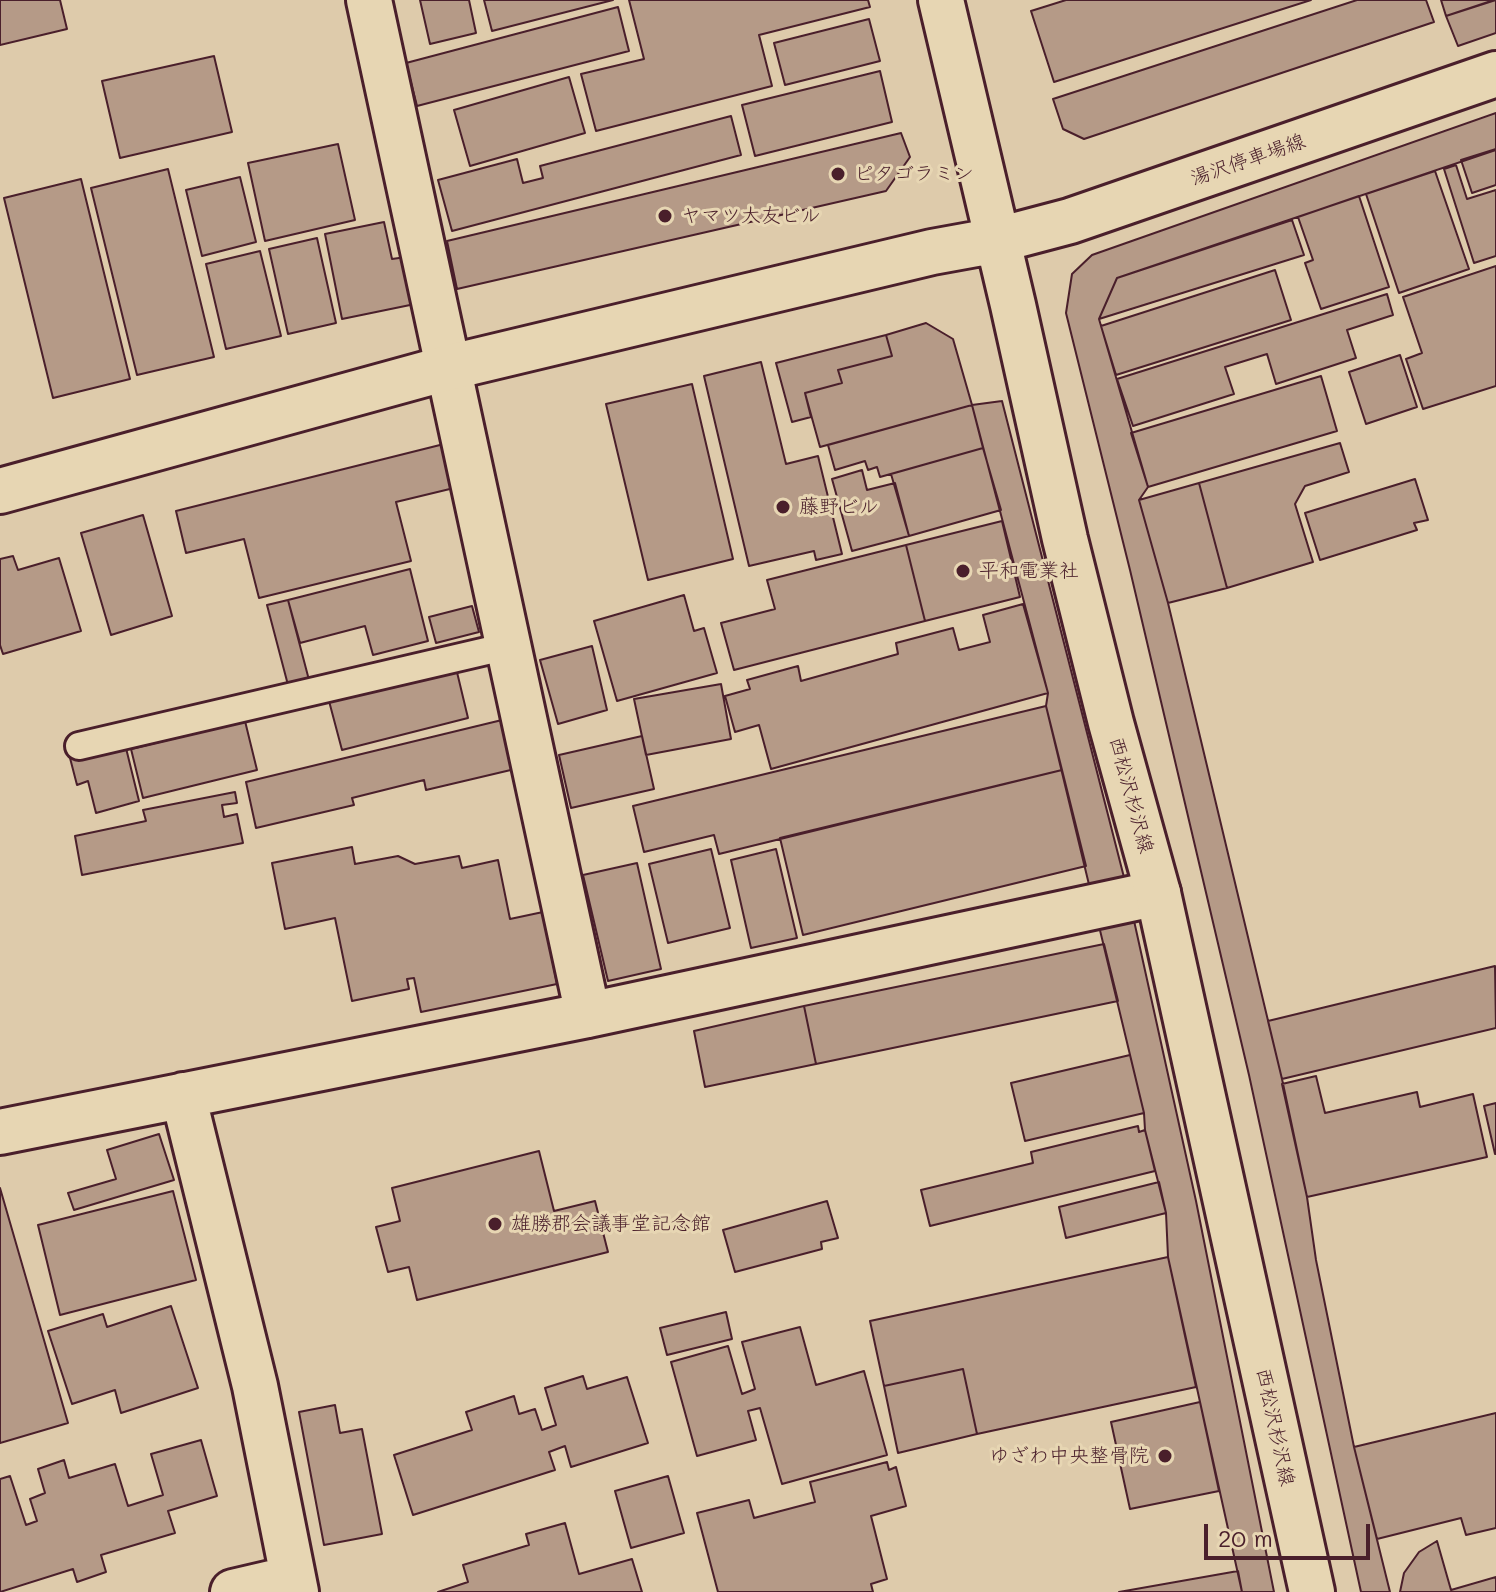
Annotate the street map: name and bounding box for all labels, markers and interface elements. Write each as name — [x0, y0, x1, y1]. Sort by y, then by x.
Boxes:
street label: 湯沢停車場線 — [1187, 129, 1309, 191]
place label: ピタゴラミン — [854, 162, 974, 186]
marker: ピタゴラミン — [829, 165, 847, 183]
place label: ヤマツ大友ビル — [681, 204, 821, 228]
marker: ヤマツ大友ビル — [656, 207, 674, 225]
place label: 藤野ビル — [799, 495, 879, 519]
marker: 藤野ビル — [774, 498, 792, 516]
place label: 平和電業社 — [979, 559, 1079, 583]
marker: 平和電業社 — [954, 562, 972, 580]
street label: 西松沢杉沢線 — [1104, 734, 1158, 856]
place label: 雄勝郡会議事堂記念館 — [511, 1212, 711, 1236]
marker: 雄勝郡会議事堂記念館 — [486, 1215, 504, 1233]
street label: 西松沢杉沢線 — [1251, 1366, 1299, 1488]
place label: ゆざわ中央整骨院 — [989, 1444, 1149, 1468]
marker: ゆざわ中央整骨院 — [1156, 1447, 1174, 1465]
scale bar — [1208, 1508, 1374, 1558]
text: 20 m — [1218, 1522, 1273, 1553]

